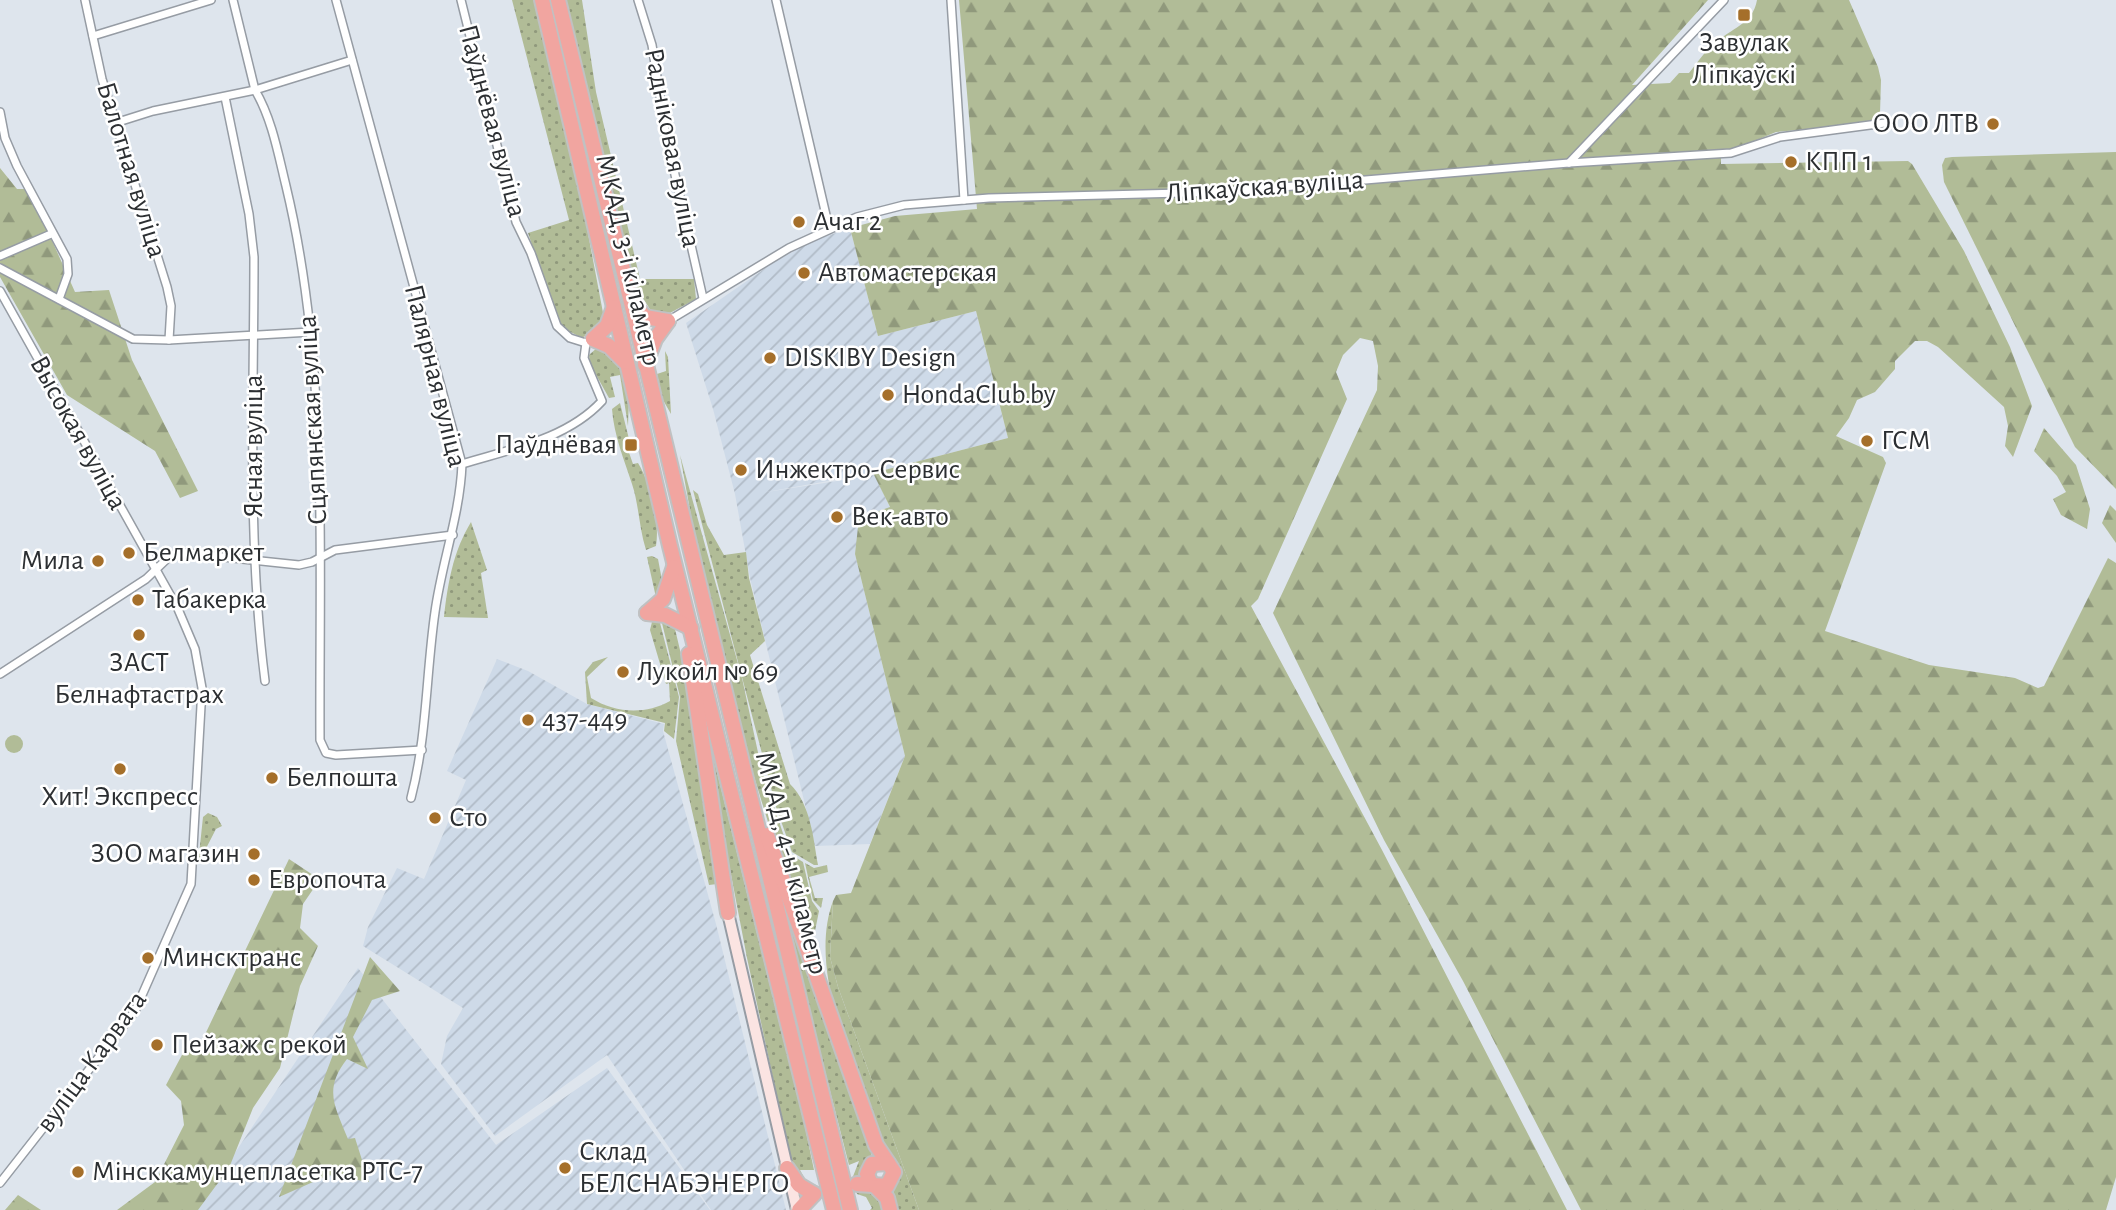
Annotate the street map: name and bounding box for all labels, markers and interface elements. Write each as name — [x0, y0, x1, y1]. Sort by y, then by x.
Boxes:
marker: Завулак Ліпкаўскі — [1736, 7, 1752, 23]
street label: Паўднёвая вуліца — [453, 22, 531, 221]
place label: Завулак Ліпкаўскі — [1692, 29, 1796, 89]
street label: Радніковая вуліца — [639, 46, 705, 250]
street label: Балотная вуліца — [91, 79, 171, 261]
place label: ООО ЛТВ — [1872, 110, 1979, 138]
marker: ООО ЛТВ — [1985, 116, 2001, 132]
place label: КПП 1 — [1805, 148, 1873, 176]
street label: МКАД, 3-і кіламетр — [590, 152, 666, 368]
marker: КПП 1 — [1783, 154, 1799, 170]
street label: Ліпкаўская вуліца — [1165, 166, 1365, 208]
place label: Ачаг 2 — [813, 208, 881, 236]
marker: Ачаг 2 — [791, 214, 807, 230]
place label: Автомастерская — [818, 259, 997, 287]
marker: Автомастерская — [796, 265, 812, 281]
street label: Палярная вуліца — [399, 282, 471, 470]
street label: Сцяпянская вуліца — [294, 314, 332, 526]
place label: DISKIBY Design — [784, 344, 956, 372]
marker: DISKIBY Design — [762, 350, 778, 366]
street label: Высокая вуліца — [24, 351, 132, 515]
street label: Ясная вуліца — [240, 374, 268, 518]
place label: HondaClub.by — [902, 381, 1056, 409]
marker: HondaClub.by — [880, 387, 896, 403]
place label: ГСМ — [1881, 427, 1931, 455]
place label: Паўднёвая — [495, 431, 617, 459]
marker: ГСМ — [1859, 433, 1875, 449]
marker: Паўднёвая — [623, 437, 639, 453]
place label: Инжектро-Сервис — [755, 456, 960, 484]
marker: Инжектро-Сервис — [733, 462, 749, 478]
place label: Век-авто — [851, 503, 949, 531]
marker: Век-авто — [829, 509, 845, 525]
place label: Белмаркет — [143, 539, 265, 567]
marker: Белмаркет — [121, 545, 137, 561]
place label: Мила — [21, 547, 84, 575]
marker: Мила — [90, 553, 106, 569]
place label: Табакерка — [152, 586, 267, 614]
marker: Табакерка — [130, 592, 146, 608]
marker: ЗАСТ Белнафтастрах — [131, 627, 147, 643]
place label: ЗАСТ Белнафтастрах — [54, 649, 224, 709]
place label: Лукойл № 69 — [637, 658, 778, 686]
marker: Лукойл № 69 — [615, 664, 631, 680]
place label: 437-449 — [542, 706, 627, 734]
marker: 437-449 — [520, 712, 536, 728]
street label: МКАД, 4-ы кіламетр — [750, 749, 832, 977]
marker: Хит! Экспресс — [112, 761, 128, 777]
place label: Белпошта — [286, 764, 398, 792]
marker: Белпошта — [264, 770, 280, 786]
place label: Хит! Экспресс — [42, 783, 198, 811]
place label: Сто — [449, 804, 488, 832]
marker: Сто — [427, 810, 443, 826]
place label: ЗОО магазин — [91, 840, 240, 868]
marker: ЗОО магазин — [246, 846, 262, 862]
place label: Европочта — [268, 866, 387, 894]
marker: Европочта — [246, 872, 262, 888]
place label: Минсктранс — [162, 944, 301, 972]
marker: Минсктранс — [140, 950, 156, 966]
street label: вуліца Карвата — [32, 986, 153, 1138]
place label: Пейзаж с рекой — [171, 1031, 347, 1059]
marker: Пейзаж с рекой — [149, 1037, 165, 1053]
place label: Склад БЕЛСНАБЭНЕРГО — [579, 1138, 790, 1198]
place label: Мінсккамунцепласетка РТС-7 — [92, 1158, 423, 1186]
marker: Склад БЕЛСНАБЭНЕРГО — [557, 1160, 573, 1176]
marker: Мінсккамунцепласетка РТС-7 — [70, 1164, 86, 1180]

